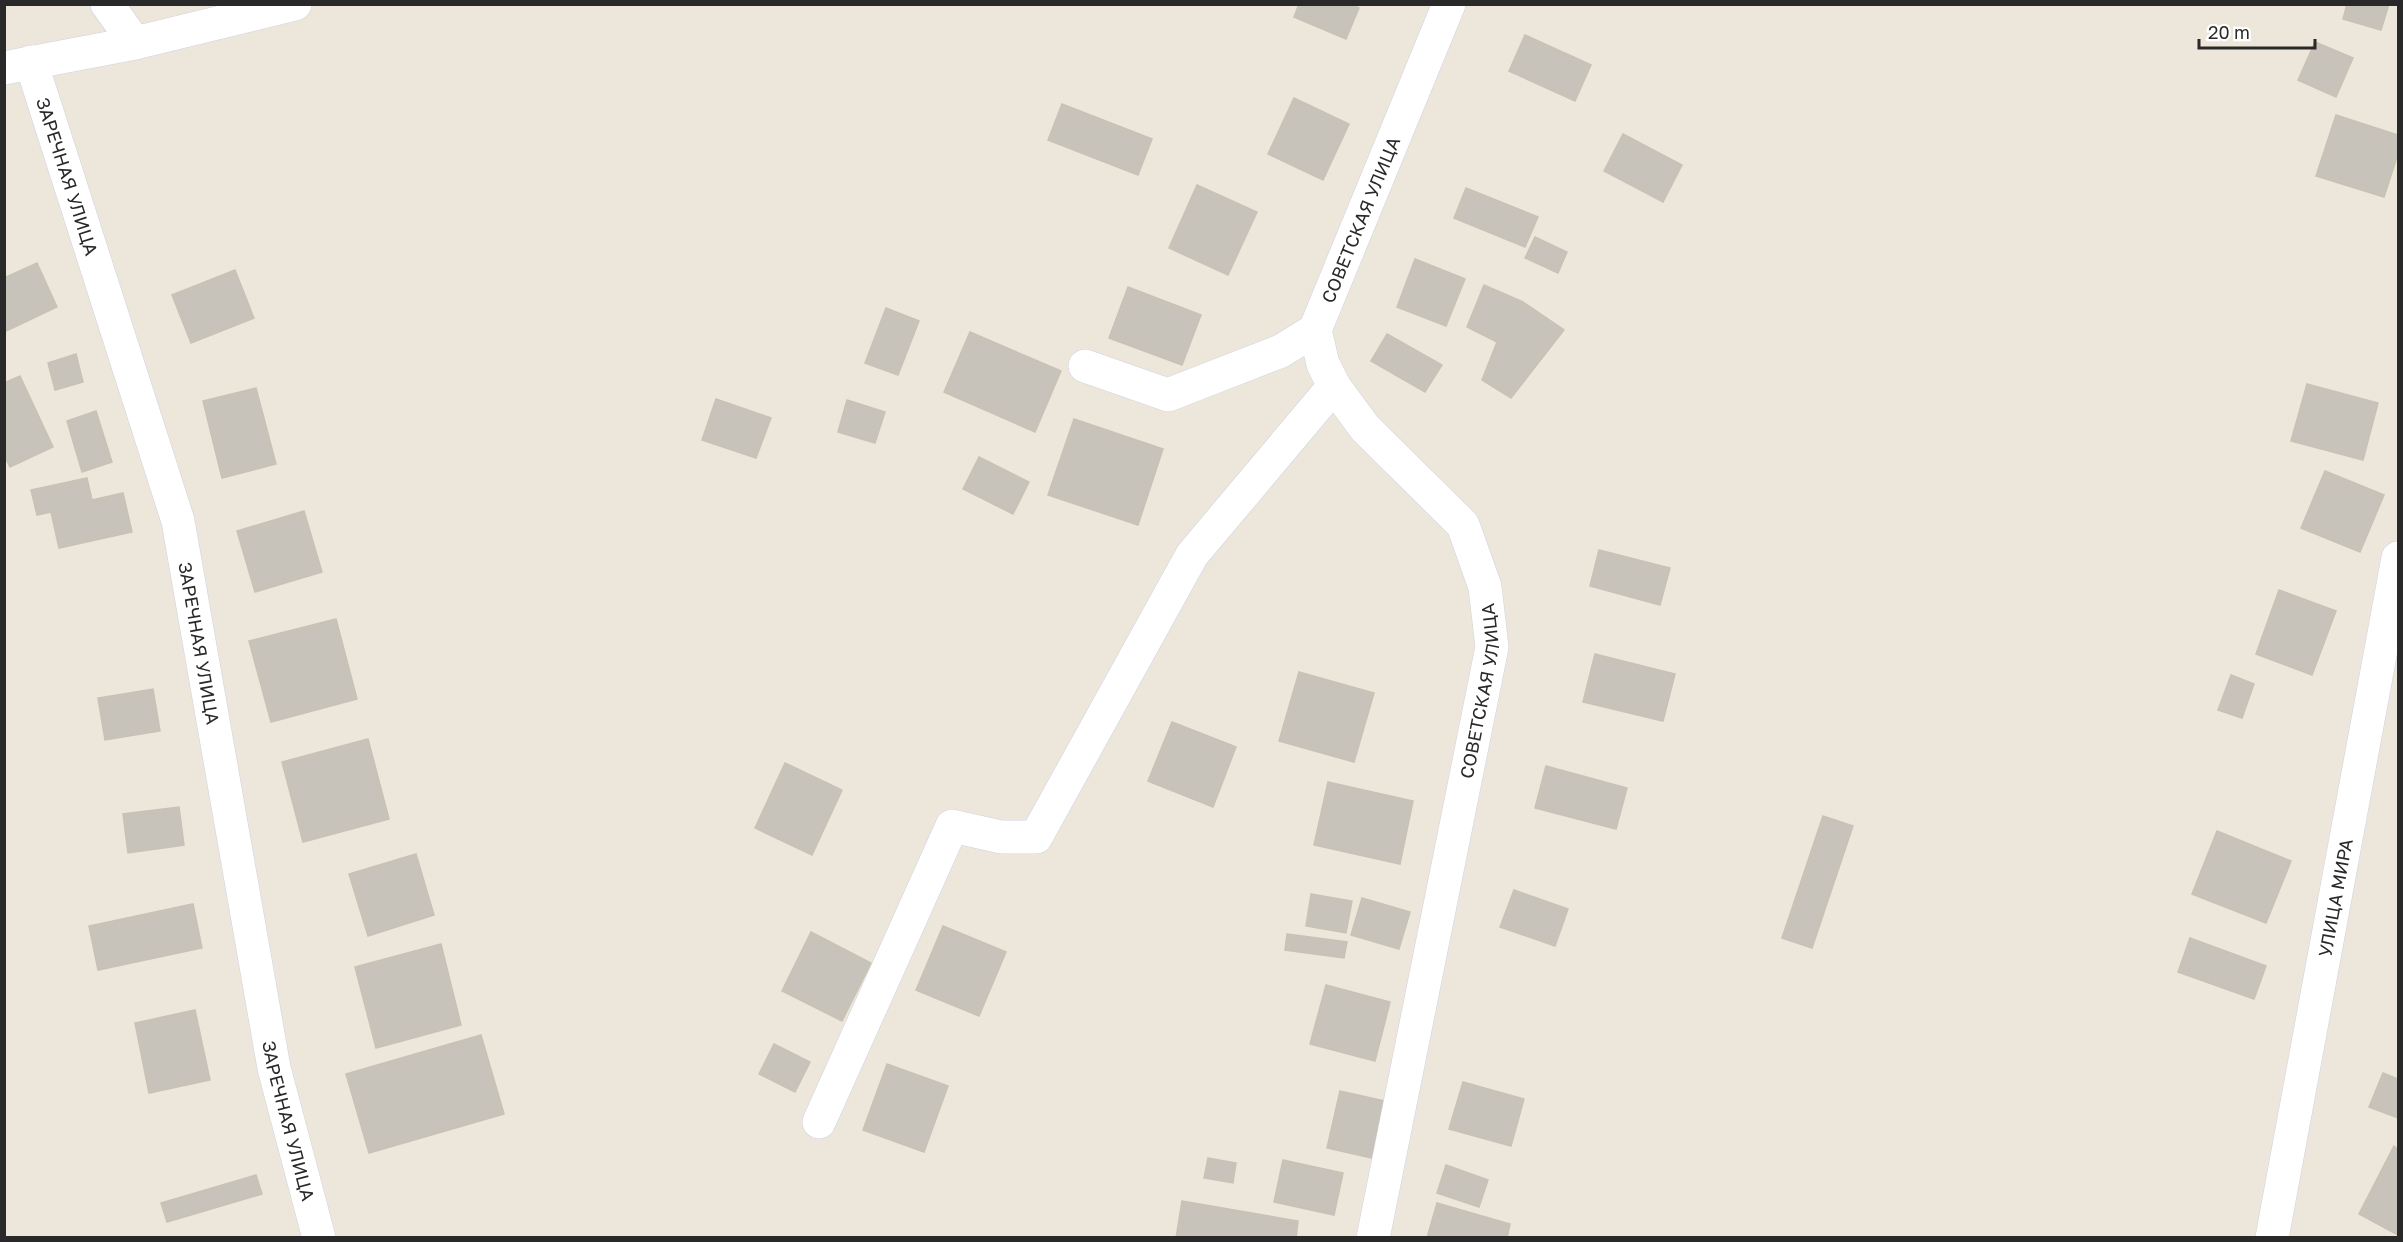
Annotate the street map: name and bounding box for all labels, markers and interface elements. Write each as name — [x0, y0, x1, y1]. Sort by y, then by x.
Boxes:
scale bar — [2199, 12, 2314, 50]
text: 20 m — [2208, 21, 2250, 43]
street label: ЗАРЕЧНАЯ УЛИЦА — [32, 95, 103, 258]
street label: СОВЕТСКАЯ УЛИЦА — [1316, 133, 1404, 306]
street label: ЗАРЕЧНАЯ УЛИЦА — [174, 560, 225, 726]
street label: СОВЕТСКАЯ УЛИЦА — [1455, 602, 1504, 780]
street label: УЛИЦА МИРА — [2313, 837, 2357, 959]
street label: ЗАРЕЧНАЯ УЛИЦА — [258, 1039, 320, 1203]

